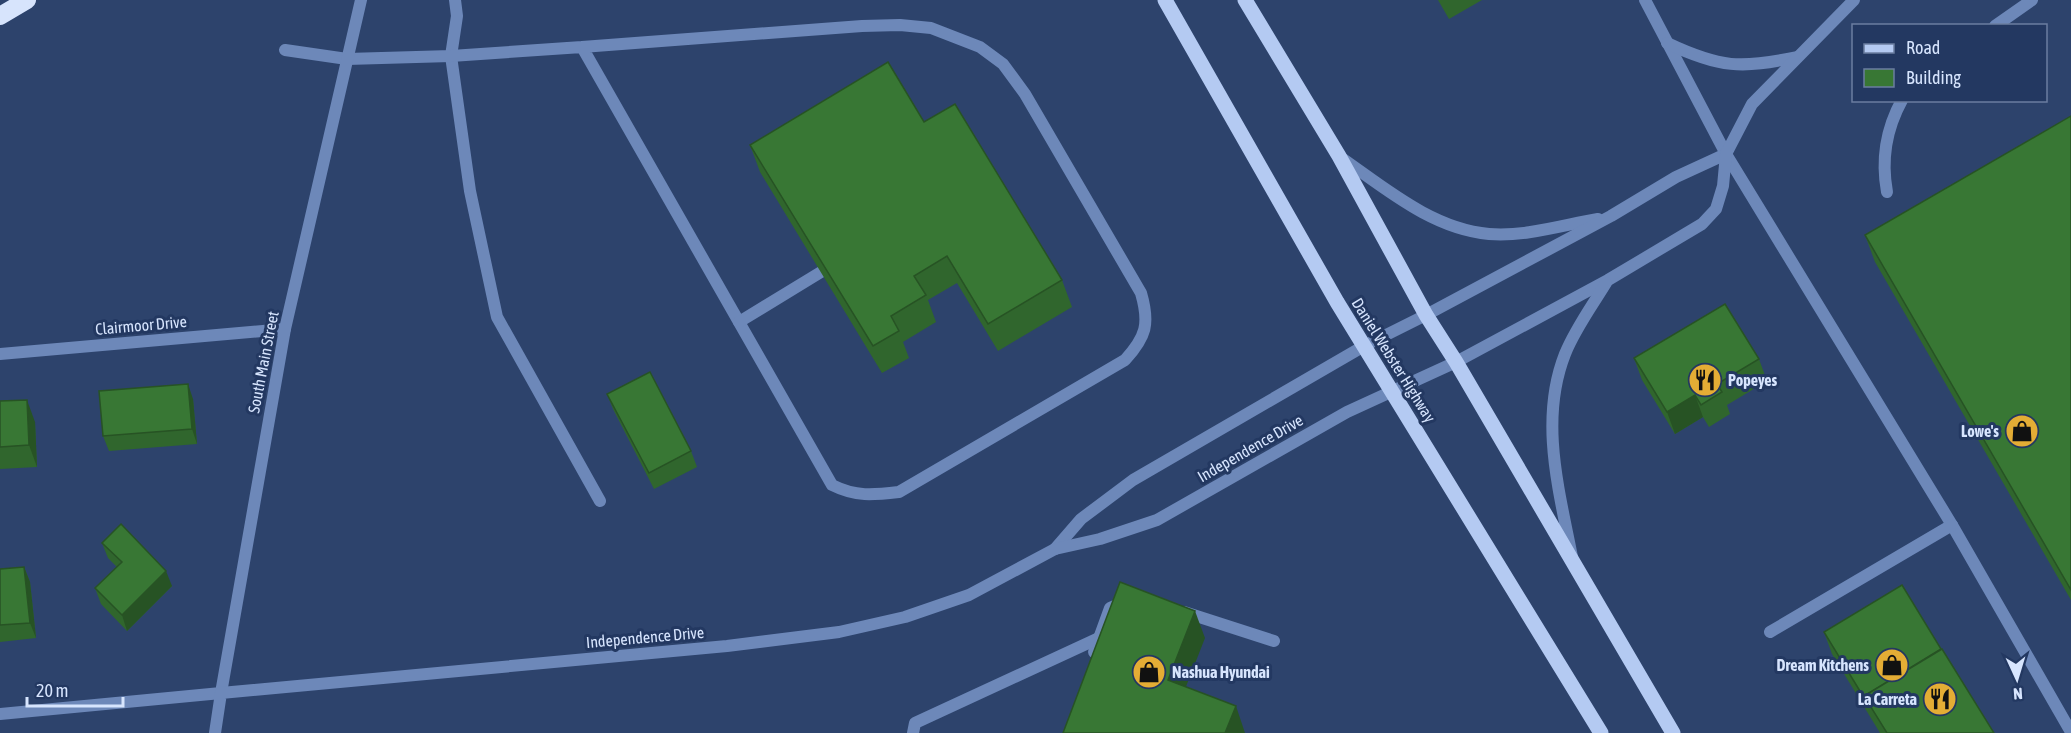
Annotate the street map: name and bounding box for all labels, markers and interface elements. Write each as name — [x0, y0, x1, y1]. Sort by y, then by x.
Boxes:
legend — [1852, 24, 2047, 102]
text: Road — [1906, 37, 1940, 58]
text: Building — [1906, 67, 1961, 88]
street label: Daniel Webster Highway — [1348, 295, 1440, 426]
street label: South Main Street — [244, 309, 282, 414]
street label: Clairmoor Drive — [94, 312, 188, 338]
restaurant icon: Popeyes — [1687, 362, 1723, 398]
place label: Popeyes — [1728, 371, 1778, 389]
street label: Independence Drive — [1194, 411, 1306, 486]
shop icon: Lowe's — [2004, 413, 2040, 449]
place label: Lowe's — [1961, 422, 1999, 440]
street label: Independence Drive — [585, 623, 705, 652]
shop icon: Dream Kitchens — [1874, 647, 1910, 683]
north arrow — [1987, 649, 2047, 709]
shop icon: Nashua Hyundai — [1131, 654, 1167, 690]
place label: Dream Kitchens — [1777, 656, 1869, 674]
place label: Nashua Hyundai — [1172, 663, 1270, 681]
scale bar — [27, 670, 123, 708]
text: 20 m — [36, 680, 68, 701]
restaurant icon: La Carreta — [1922, 681, 1958, 717]
text: N — [2013, 685, 2023, 703]
place label: La Carreta — [1858, 690, 1917, 708]

